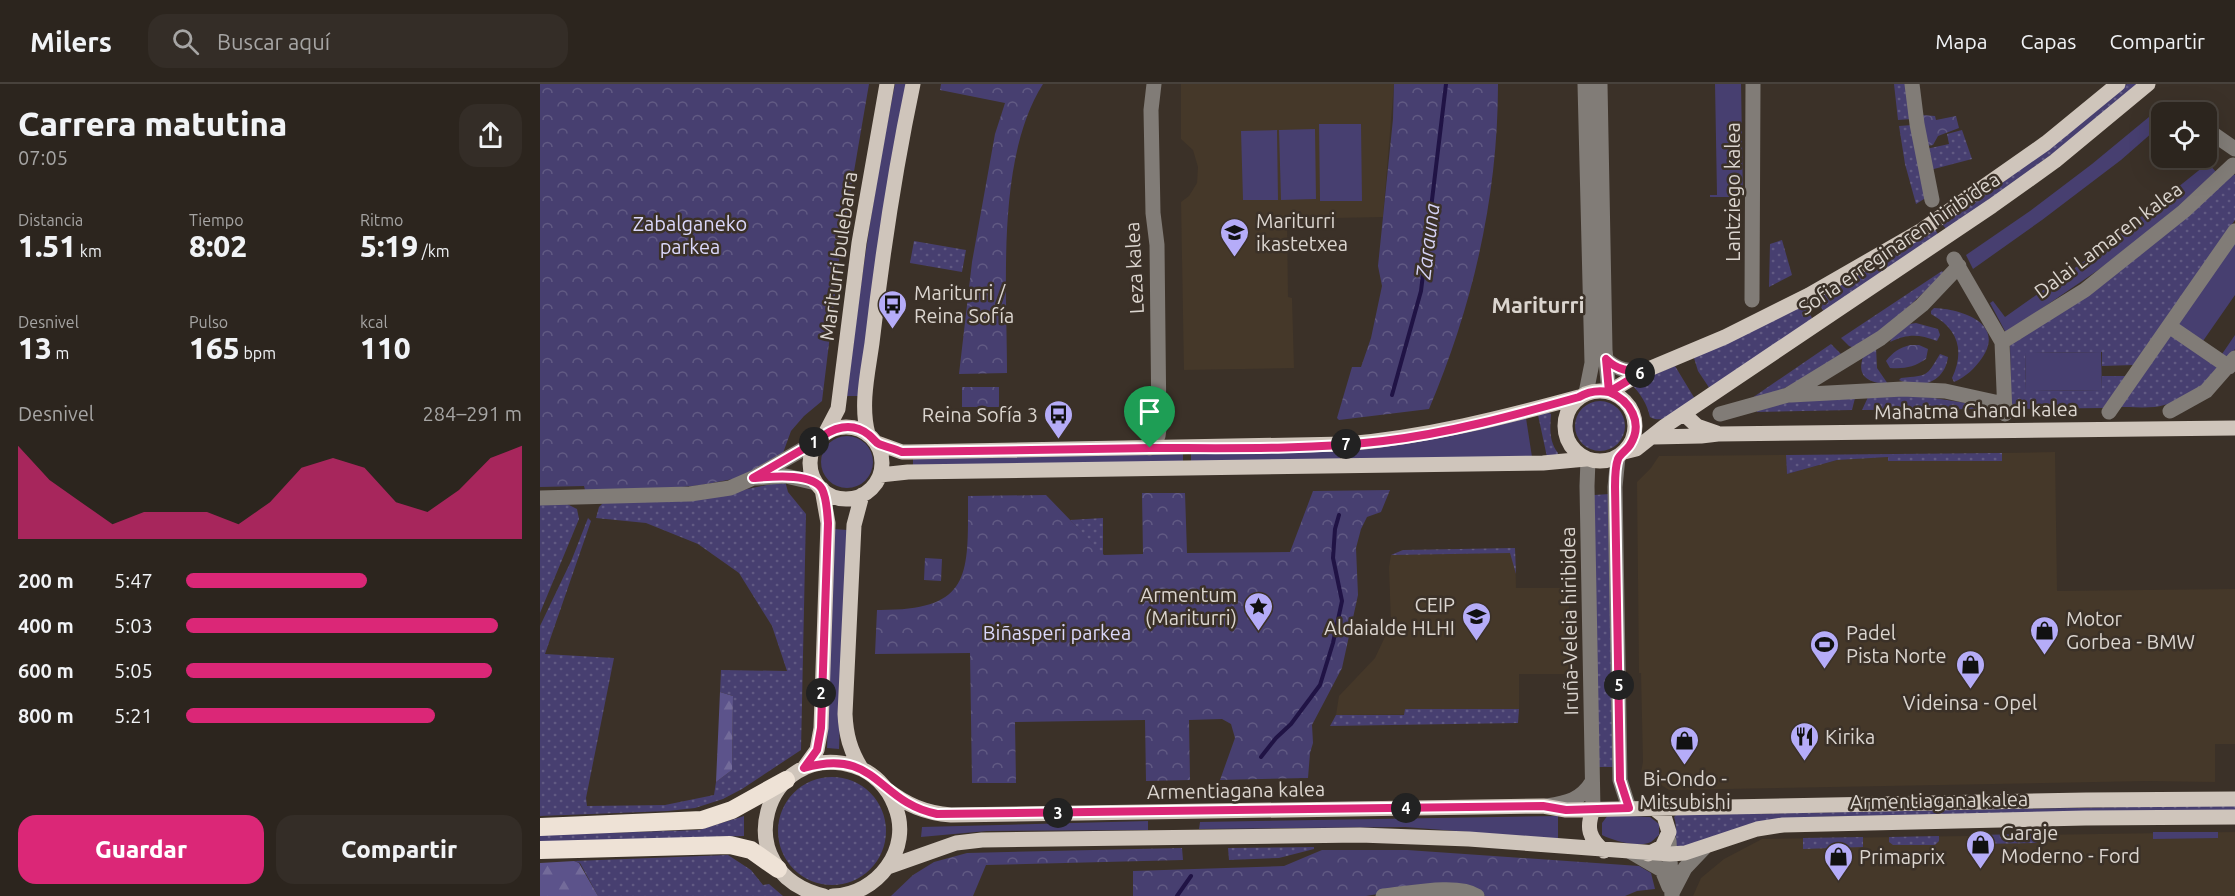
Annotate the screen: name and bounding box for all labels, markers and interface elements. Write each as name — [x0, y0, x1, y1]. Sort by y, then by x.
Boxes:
search box — [148, 14, 568, 68]
icon: search — [169, 25, 202, 58]
text: Milers — [30, 26, 112, 57]
text: Buscar aquí — [217, 29, 330, 54]
text: Mapa — [1935, 29, 1987, 53]
text: Capas — [2020, 29, 2076, 53]
text: Compartir — [2109, 29, 2205, 53]
map controls — [2151, 102, 2217, 168]
button: locate — [2151, 102, 2217, 168]
button: share — [459, 104, 522, 167]
text: Carrera matutina — [18, 105, 287, 142]
street label: Lantziego kalea — [1721, 122, 1744, 262]
text: 07:05 — [18, 146, 68, 169]
street label: Sofia erreginaren hiribidea — [1794, 167, 2004, 319]
street label: Mariturri bulebarra — [815, 170, 861, 342]
street label: Dalai Lamaren kalea — [2030, 177, 2186, 303]
water label: Zarauna — [1410, 202, 1444, 281]
place label: Mariturri ikastetxea — [1256, 209, 1348, 255]
text: Distancia — [18, 211, 83, 229]
text: Tiempo — [189, 211, 244, 229]
text: Ritmo — [360, 211, 403, 229]
park label: Zabalganeko parkea — [633, 212, 747, 258]
school or university icon: Mariturri ikastetxea — [1219, 216, 1251, 258]
street label: Leza kalea — [1120, 221, 1148, 315]
text: 1.51 — [18, 229, 76, 263]
text: 8:02 — [189, 229, 247, 263]
text: 5:19 — [360, 229, 418, 263]
text: km — [76, 242, 102, 260]
text: /km — [418, 242, 450, 260]
place label: Mariturri / Reina Sofía — [914, 281, 1014, 327]
bus stop icon: Mariturri / Reina Sofía — [877, 288, 909, 330]
district label: Mariturri — [1491, 292, 1585, 317]
text: Desnivel — [18, 313, 79, 331]
text: Pulso — [189, 313, 228, 331]
text: kcal — [360, 313, 388, 331]
text: 13 — [18, 331, 52, 365]
text: 165 — [189, 331, 240, 365]
text: 110 — [360, 331, 411, 365]
text: m — [52, 344, 69, 362]
text: bpm — [240, 344, 276, 362]
pin: 6 — [1625, 358, 1655, 388]
text: 6 — [1635, 364, 1645, 382]
pin — [1124, 386, 1175, 448]
icon: arrive — [1133, 395, 1166, 428]
street label: Mahatma Ghandi kalea — [1874, 397, 2078, 423]
bus stop icon: Reina Sofía 3 — [1043, 398, 1075, 440]
text: Desnivel — [18, 402, 94, 425]
text: 284–291 m — [423, 402, 522, 425]
place label: Reina Sofía 3 — [922, 403, 1038, 426]
pin: 1 — [799, 427, 829, 457]
pin: 7 — [1331, 429, 1361, 459]
text: 1 — [809, 433, 819, 451]
text: 7 — [1341, 435, 1351, 453]
street label: Iruña-Veleia hiribidea — [1556, 526, 1582, 716]
text: 200 m — [18, 569, 74, 592]
text: 5:47 — [114, 569, 153, 592]
place label: Armentum (Mariturri) — [1140, 583, 1237, 629]
place icon: Armentum (Mariturri) — [1242, 590, 1274, 632]
place label: CEIP Aldaialde HLHI — [1324, 593, 1455, 639]
school or university icon: CEIP Aldaialde HLHI — [1460, 600, 1492, 642]
place label: Motor Gorbea - BMW — [2066, 607, 2195, 653]
text: 400 m — [18, 614, 74, 637]
text: 5:03 — [114, 614, 153, 637]
shop icon: Motor Gorbea - BMW — [2029, 614, 2061, 656]
park label: Biñasperi parkea — [983, 621, 1131, 644]
place label: Padel Pista Norte — [1846, 621, 1947, 667]
sports icon: Padel Pista Norte — [1809, 628, 1841, 670]
shop icon: Videinsa - Opel — [1954, 648, 1986, 690]
text: 600 m — [18, 659, 74, 682]
text: 5:05 — [114, 659, 153, 682]
pin: 5 — [1604, 670, 1634, 700]
text: 5 — [1614, 676, 1624, 694]
pin: 2 — [806, 678, 836, 708]
text: 2 — [816, 684, 826, 702]
place label: Videinsa - Opel — [1903, 691, 2037, 714]
text: 800 m — [18, 704, 74, 727]
text: 5:21 — [114, 704, 153, 727]
restaurant icon: Kirika — [1788, 720, 1820, 762]
shop icon: Bi-Ondo - Mitsubishi — [1669, 724, 1701, 766]
place label: Kirika — [1825, 725, 1875, 748]
place label: Bi-Ondo - Mitsubishi — [1639, 767, 1731, 813]
street label: Armentiagana kalea — [1147, 777, 1325, 803]
street label: Armentiagana kalea — [1850, 787, 2028, 813]
pin: 4 — [1391, 793, 1421, 823]
pin: 3 — [1043, 798, 1073, 828]
text: 4 — [1401, 799, 1411, 817]
text: 3 — [1053, 804, 1063, 822]
button: Guardar — [18, 815, 264, 884]
button: Compartir — [276, 815, 522, 884]
place label: Garaje Moderno - Ford — [2001, 821, 2140, 867]
shop icon: Garaje Moderno - Ford — [1964, 828, 1996, 870]
shop icon: Primaprix — [1822, 840, 1854, 882]
place label: Primaprix — [1859, 845, 1945, 868]

